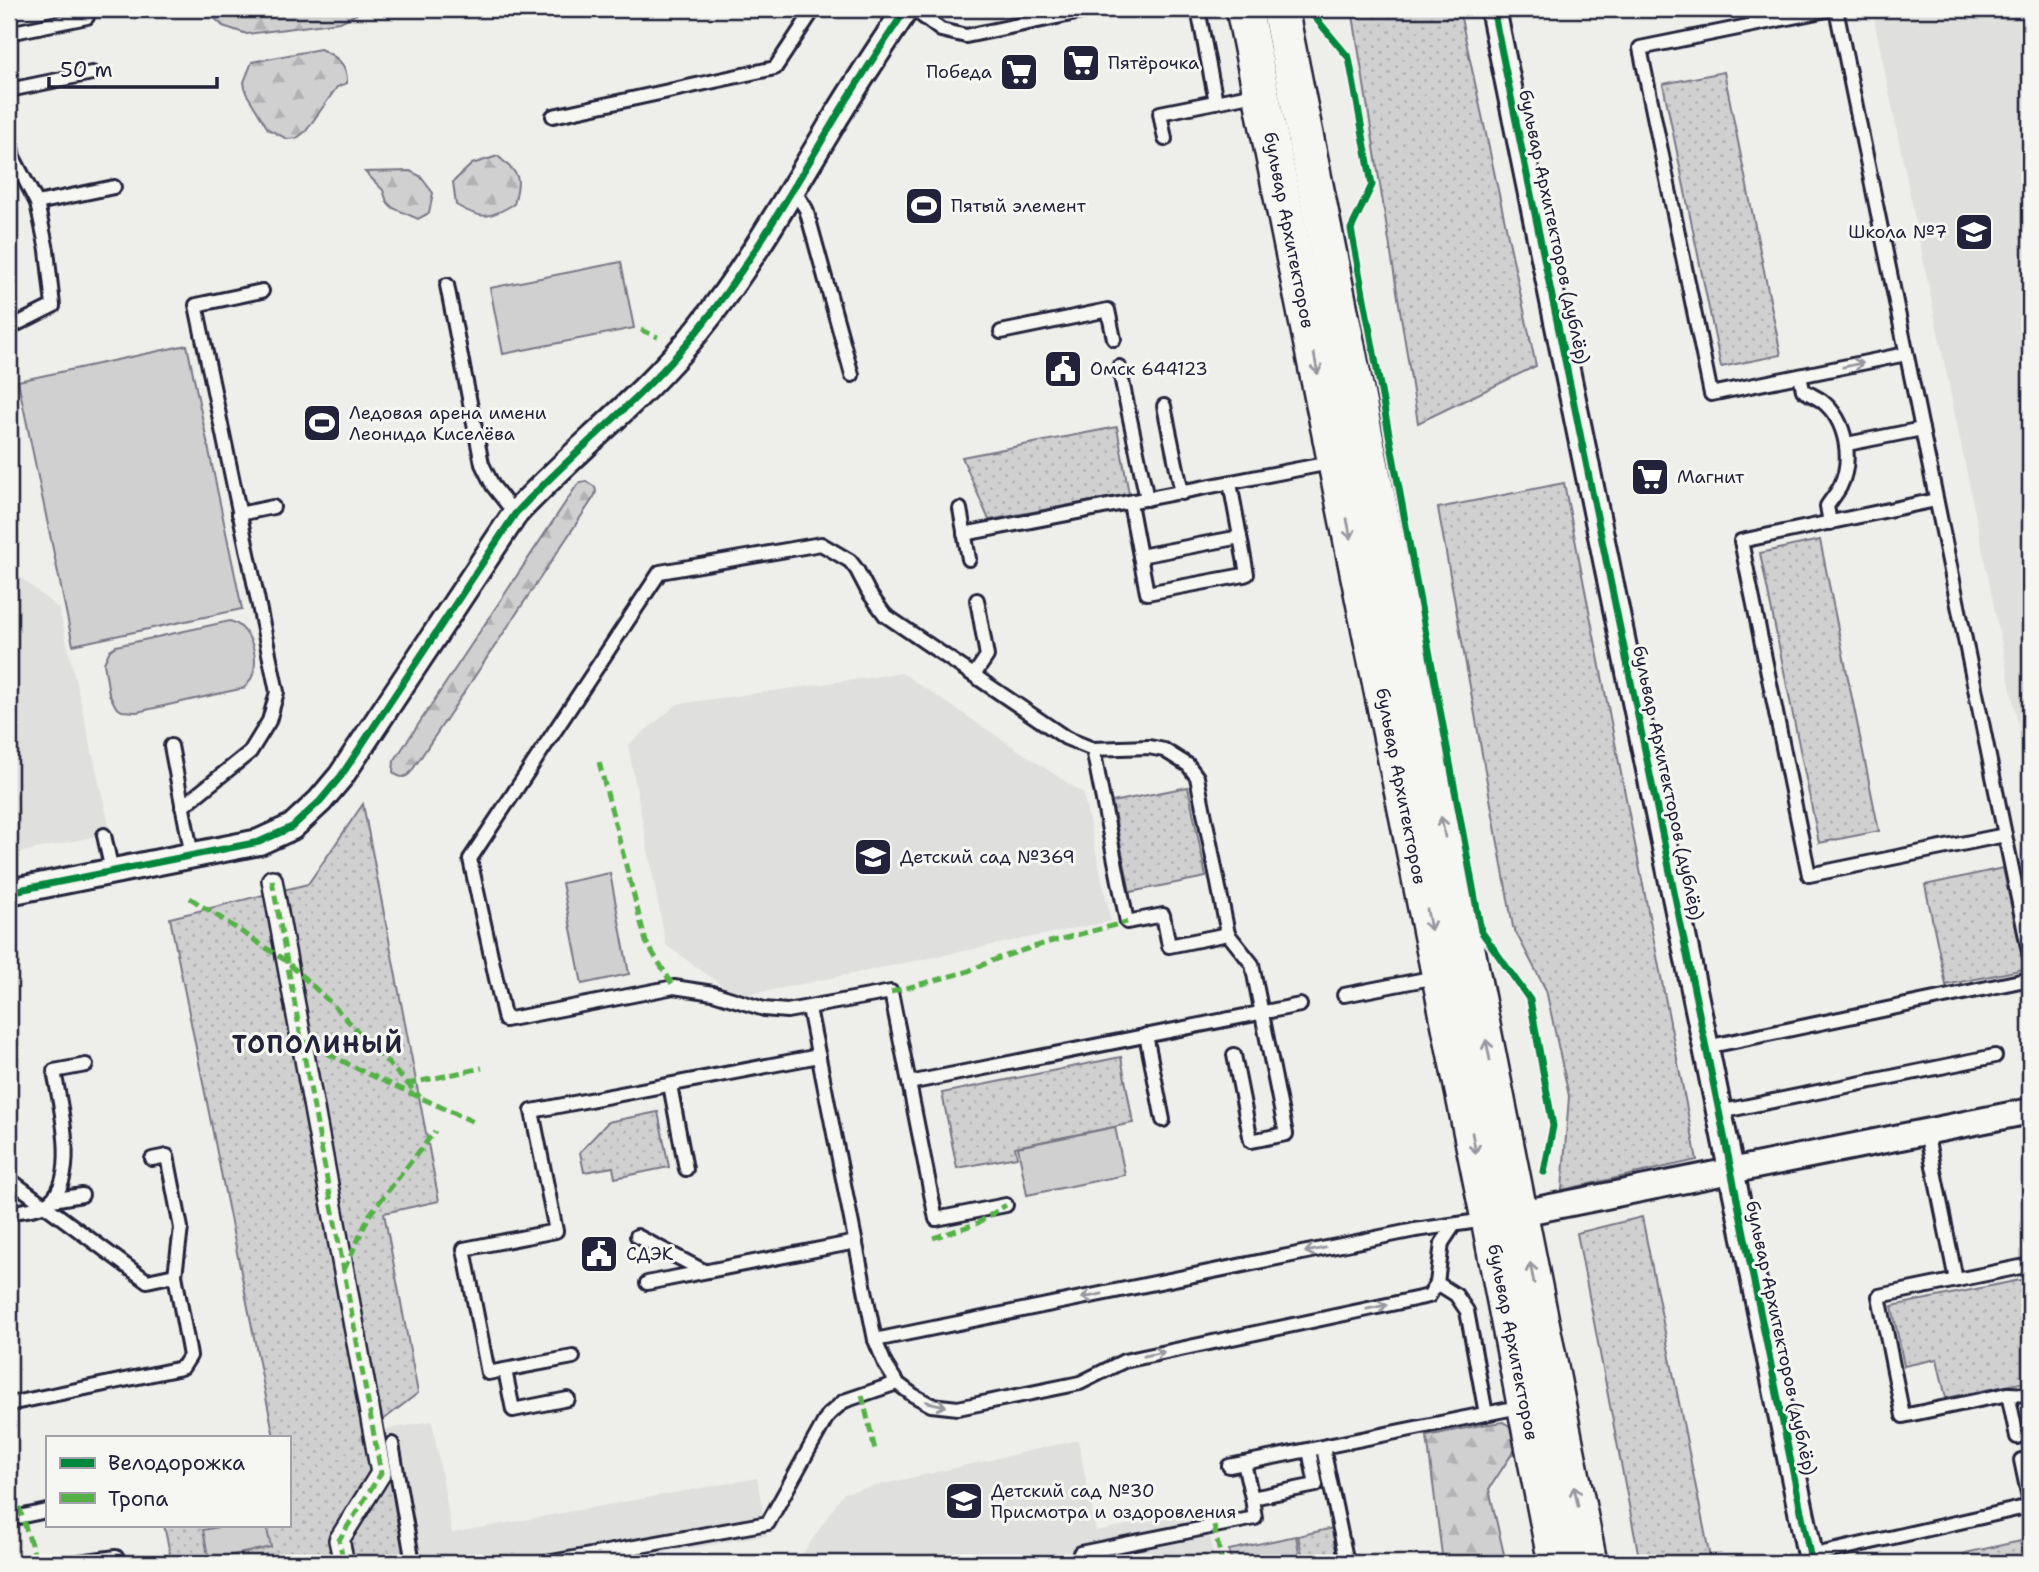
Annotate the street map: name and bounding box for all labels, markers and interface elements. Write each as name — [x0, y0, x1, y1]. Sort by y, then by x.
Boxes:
supermarket icon: Пятёрочка — [1060, 42, 1102, 84]
scale bar — [49, 46, 217, 90]
supermarket icon: Победа — [998, 51, 1040, 93]
place label: Пятёрочка — [1108, 51, 1199, 75]
text: 50 m — [60, 56, 113, 84]
place label: Победа — [926, 60, 992, 84]
street label: бульвар Архитекторов (дублёр) — [1513, 87, 1595, 367]
street label: бульвар Архитекторов — [1258, 130, 1320, 330]
sports icon: Пятый элемент — [903, 185, 945, 227]
place label: Пятый элемент — [951, 194, 1087, 218]
school or university icon: Школа №7 — [1953, 211, 1995, 253]
place label: Школа №7 — [1848, 220, 1947, 244]
public building icon: Омск 644123 — [1042, 348, 1084, 390]
one-way arrow — [1309, 352, 1323, 375]
place label: Омск 644123 — [1090, 357, 1208, 381]
one-way arrow — [1841, 357, 1864, 371]
place label: Ледовая арена имени Леонида Киселёва — [349, 401, 547, 446]
sports icon: Ледовая арена имени Леонида Киселёва — [301, 402, 343, 444]
supermarket icon: Магнит — [1629, 456, 1671, 498]
place label: Магнит — [1677, 465, 1745, 489]
one-way arrow — [1343, 517, 1357, 540]
street label: бульвар Архитекторов (дублёр) — [1627, 643, 1709, 923]
street label: бульвар Архитекторов — [1370, 686, 1432, 886]
one-way arrow — [1436, 816, 1450, 839]
school or university icon: Детский сад №369 — [852, 836, 894, 878]
place label: Детский сад №369 — [900, 845, 1075, 869]
one-way arrow — [1422, 908, 1436, 931]
district label: ТОПОЛИНЫЙ — [232, 1028, 404, 1061]
one-way arrow — [1480, 1039, 1494, 1062]
one-way arrow — [1467, 1131, 1481, 1154]
street label: бульвар Архитекторов (дублёр) — [1740, 1198, 1822, 1478]
public building icon: СДЭК — [578, 1233, 620, 1275]
place label: СДЭК — [626, 1242, 674, 1266]
street label: бульвар Архитекторов — [1482, 1242, 1544, 1442]
one-way arrow — [1304, 1244, 1327, 1258]
one-way arrow — [1525, 1262, 1538, 1285]
one-way arrow — [1081, 1290, 1104, 1304]
one-way arrow — [1365, 1300, 1388, 1314]
one-way arrow — [1142, 1347, 1165, 1361]
one-way arrow — [924, 1398, 946, 1411]
legend — [46, 1436, 290, 1526]
text: Велодорожка — [108, 1449, 245, 1477]
place label: Детский сад №30 Присмотра и оздоровления — [991, 1479, 1237, 1524]
school or university icon: Детский сад №30 Присмотра и оздоровления — [943, 1480, 985, 1522]
text: Тропа — [108, 1485, 168, 1513]
one-way arrow — [1568, 1485, 1582, 1508]

